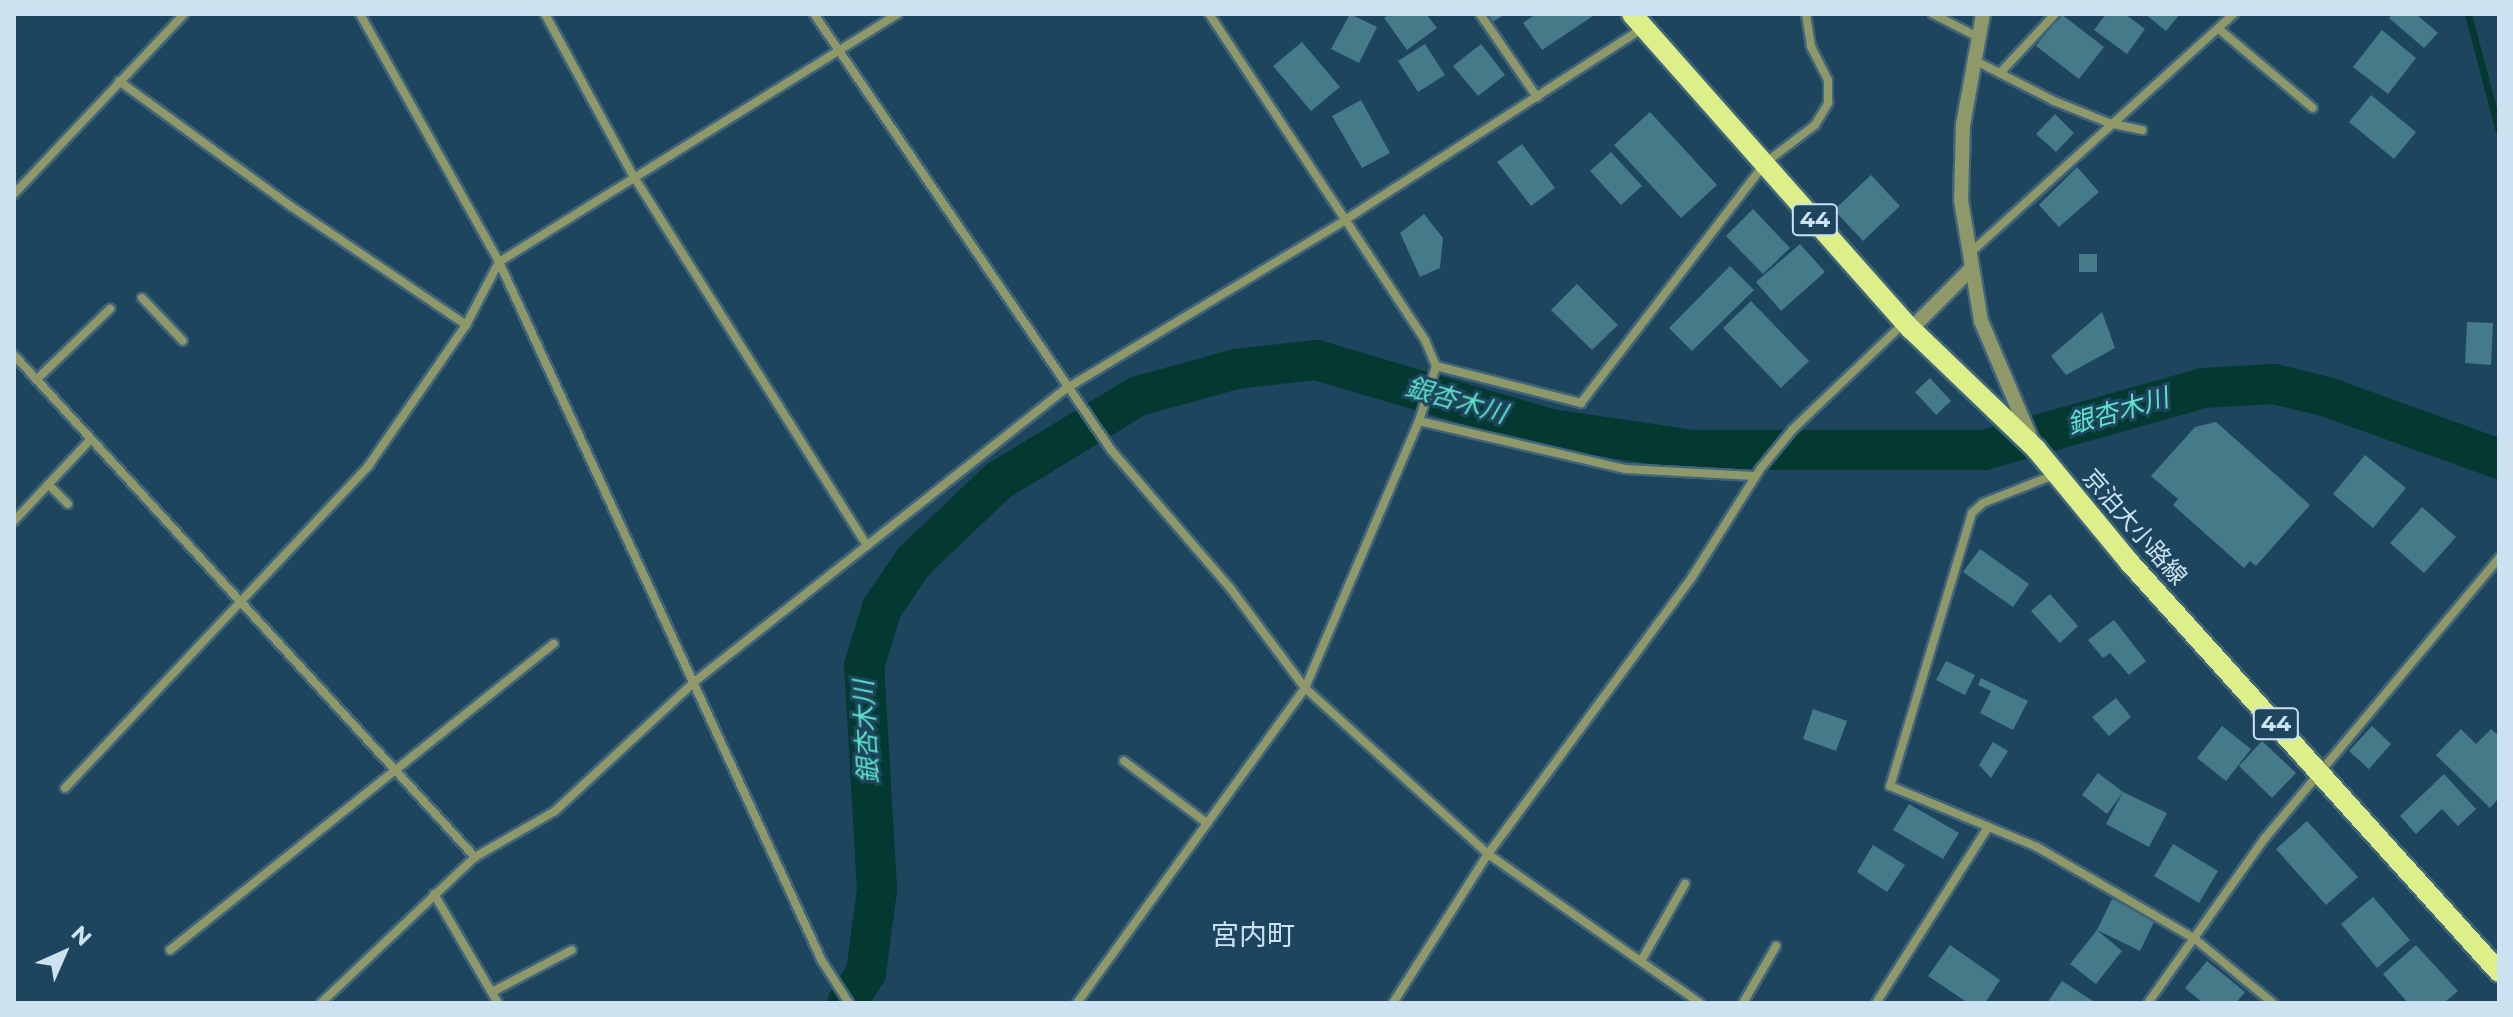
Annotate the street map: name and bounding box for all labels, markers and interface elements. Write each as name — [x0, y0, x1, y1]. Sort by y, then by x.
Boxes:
road number: 44 — [1791, 202, 1839, 238]
water label: 銀杏木川 — [1402, 372, 1510, 430]
water label: 銀杏木川 — [2064, 383, 2172, 441]
street label: 京泊大小路線 — [2077, 463, 2193, 591]
water label: 銀杏木川 — [849, 679, 885, 785]
road number: 44 — [2252, 706, 2300, 742]
north arrow — [24, 913, 104, 993]
district label: 宮内町 — [1211, 918, 1295, 952]
text: N — [65, 920, 97, 952]

